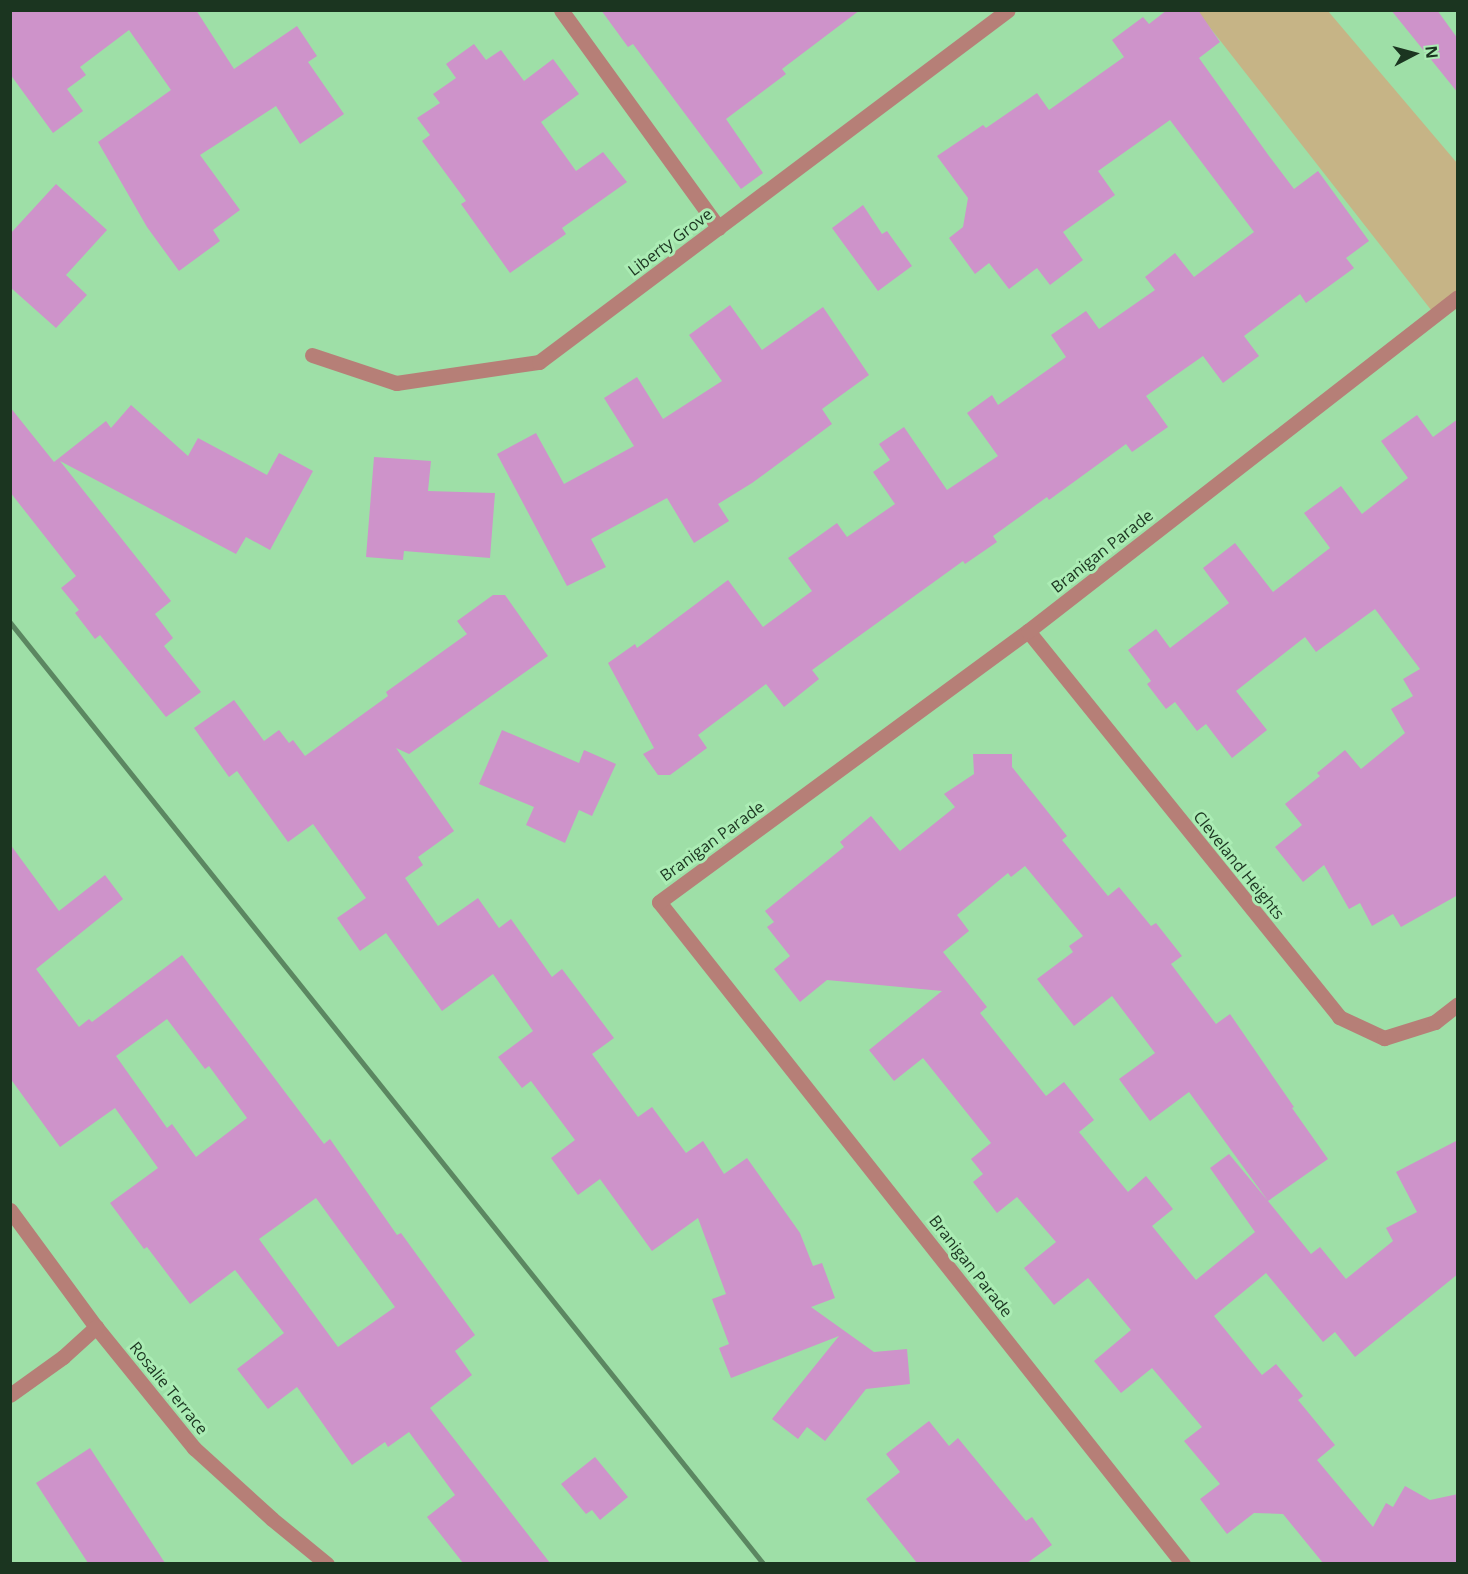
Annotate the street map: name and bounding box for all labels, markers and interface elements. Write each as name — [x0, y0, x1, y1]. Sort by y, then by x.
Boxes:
north arrow — [1384, 24, 1444, 84]
text: N — [1420, 44, 1444, 60]
street label: Liberty Grove — [624, 204, 716, 280]
street label: Branigan Parade — [1047, 505, 1157, 597]
street label: Branigan Parade — [656, 797, 768, 885]
street label: Cleveland Heights — [1190, 807, 1288, 923]
street label: Branigan Parade — [925, 1211, 1017, 1321]
street label: Rosalie Terrace — [126, 1338, 212, 1438]

